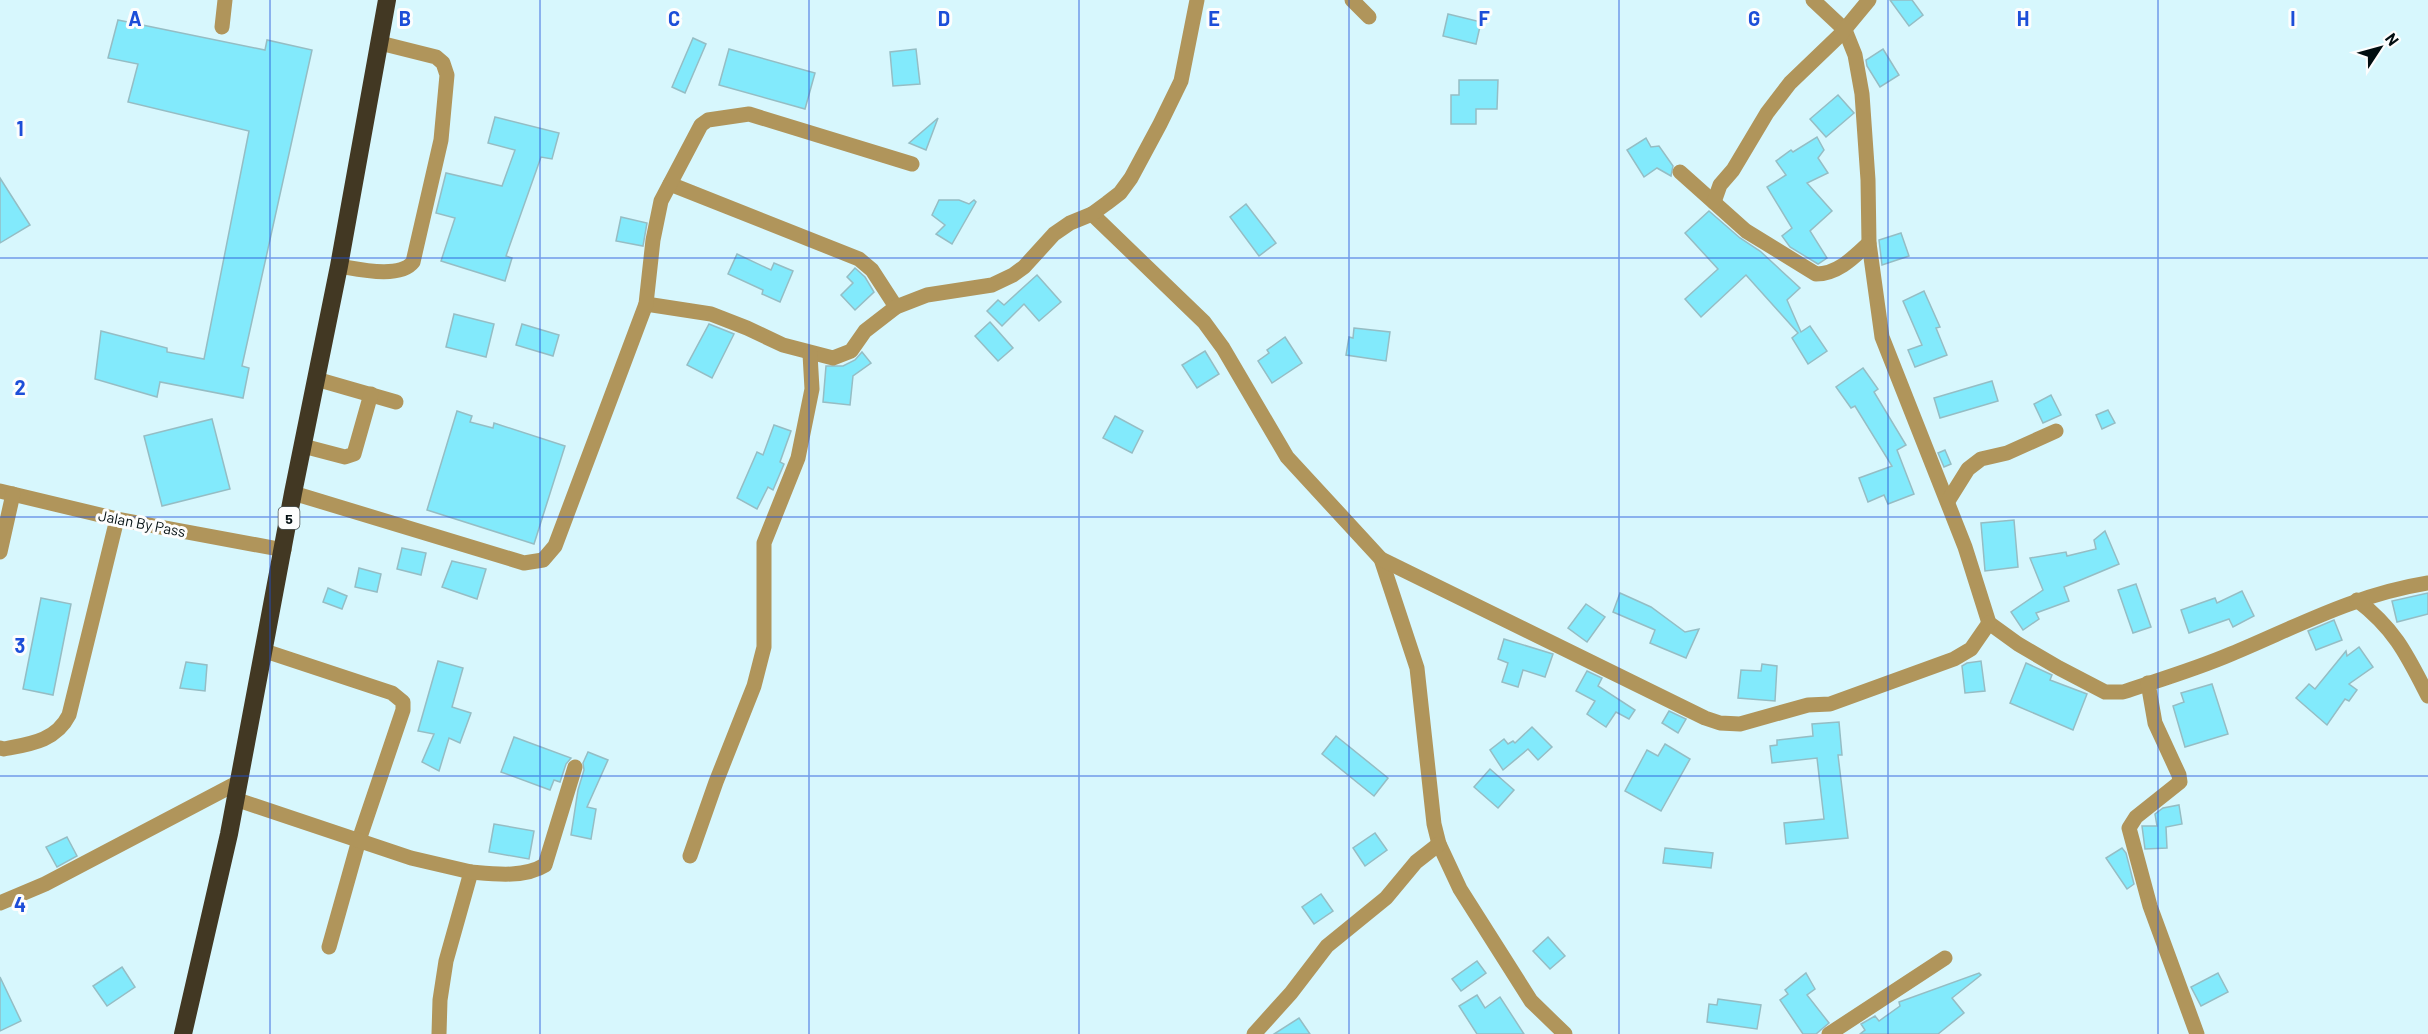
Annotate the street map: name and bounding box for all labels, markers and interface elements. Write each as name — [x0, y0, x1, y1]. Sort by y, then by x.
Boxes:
text: A — [128, 6, 142, 30]
text: B — [399, 6, 411, 30]
text: C — [668, 6, 680, 30]
text: D — [938, 6, 950, 30]
text: E — [1208, 6, 1220, 30]
text: F — [1478, 6, 1490, 30]
text: G — [1748, 6, 1760, 30]
text: H — [2017, 6, 2029, 30]
text: I — [2290, 6, 2296, 30]
north arrow — [2350, 18, 2410, 78]
text: N — [2382, 29, 2403, 49]
text: 1 — [16, 116, 24, 140]
text: 2 — [14, 375, 26, 399]
street label: Jalan By Pass — [97, 506, 187, 540]
road number: 5 — [278, 507, 300, 529]
text: 3 — [15, 633, 25, 657]
text: 4 — [14, 892, 26, 916]

